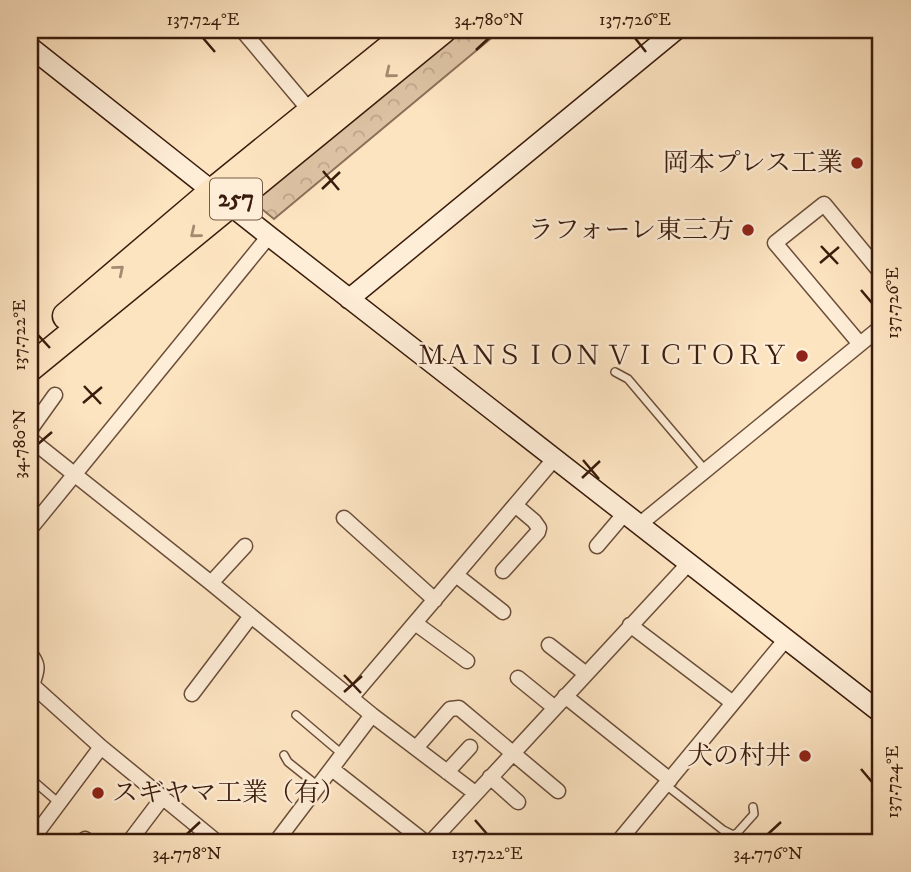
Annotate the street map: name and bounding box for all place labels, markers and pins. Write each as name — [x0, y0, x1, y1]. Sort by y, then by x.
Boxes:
place label: 岡本プレス工業 — [663, 147, 843, 180]
marker: 岡本プレス工業 — [849, 155, 865, 171]
place label: ラフォーレ東三方 — [528, 214, 734, 247]
marker: ラフォーレ東三方 — [740, 222, 756, 238]
place label: ＭＡＮＳＩＯＮ ＶＩＣＴＯＲＹ — [418, 340, 788, 373]
marker: ＭＡＮＳＩＯＮ ＶＩＣＴＯＲＹ — [794, 348, 810, 364]
place label: 犬の村井 — [687, 740, 791, 773]
marker: 犬の村井 — [797, 748, 813, 764]
place label: スギヤマ工業（有） — [112, 777, 346, 810]
marker: スギヤマ工業（有） — [90, 785, 106, 801]

